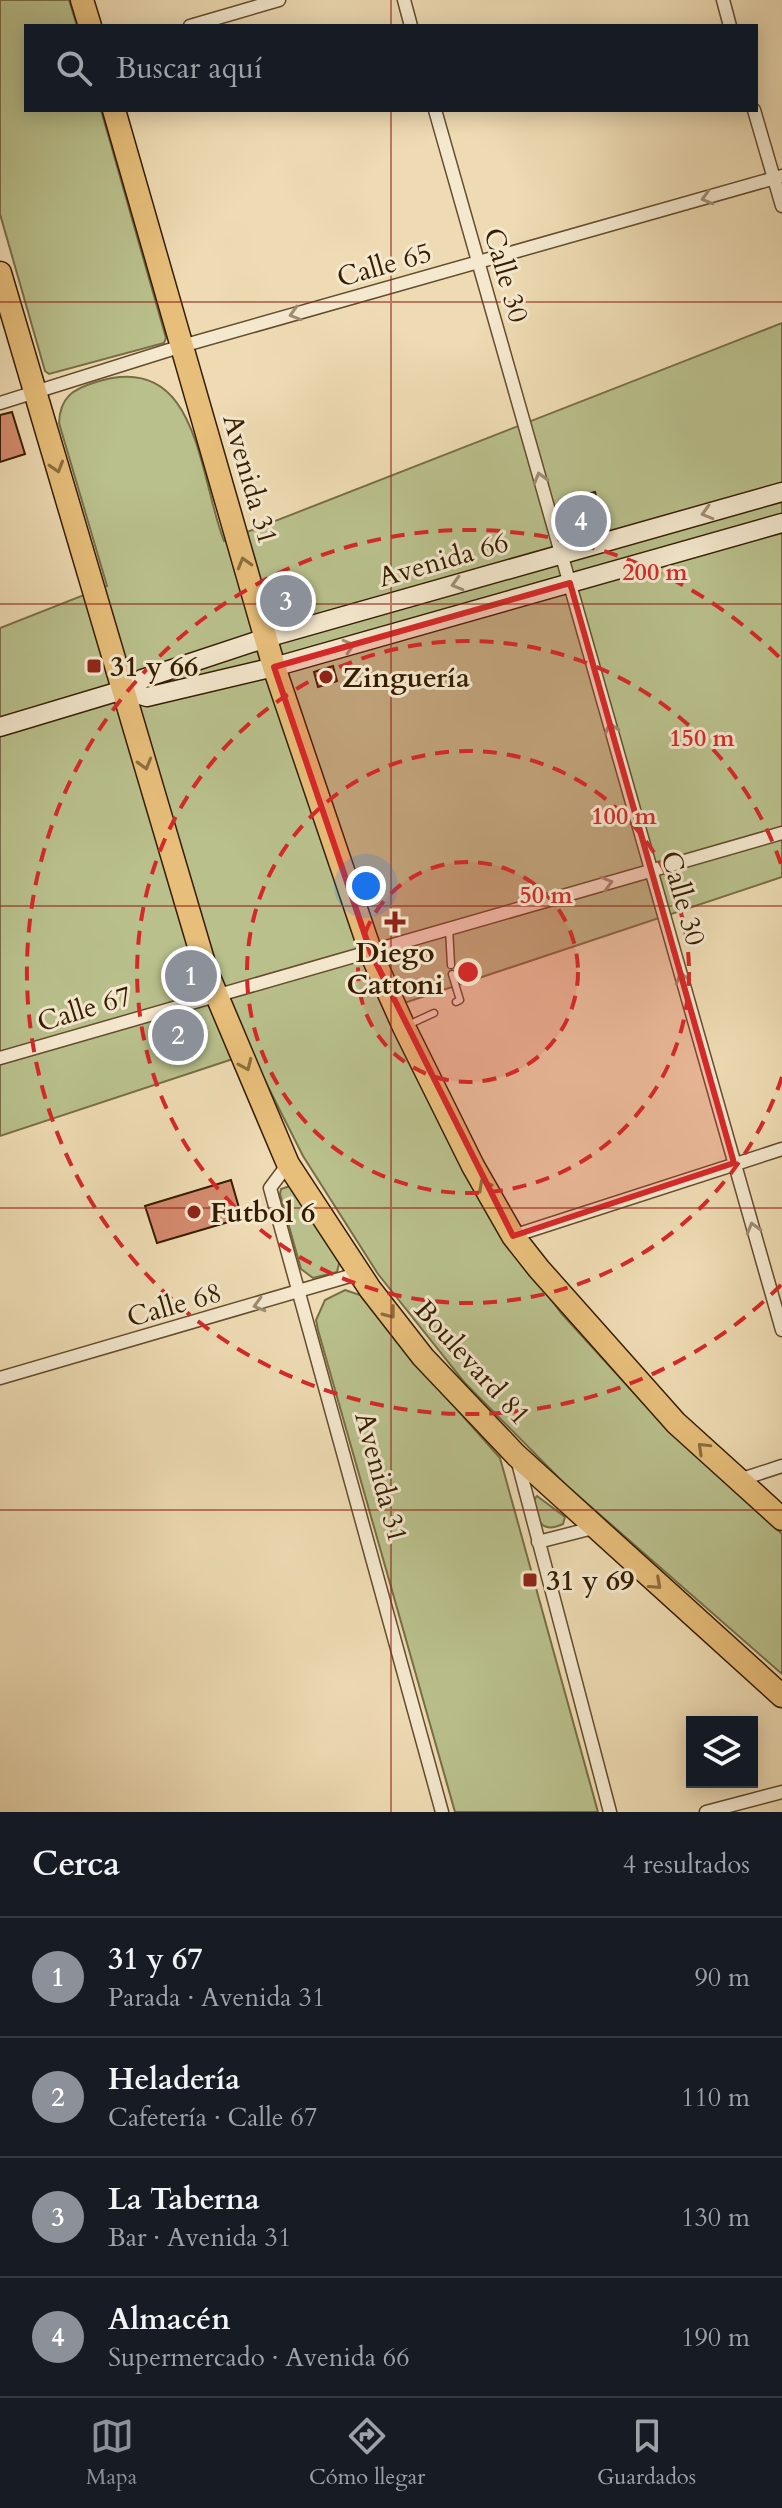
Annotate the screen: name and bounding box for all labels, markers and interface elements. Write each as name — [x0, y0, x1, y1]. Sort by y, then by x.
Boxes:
search box — [24, 24, 758, 112]
icon: search — [52, 46, 96, 90]
text: Buscar aquí — [116, 48, 262, 89]
one-way arrow — [700, 188, 714, 205]
street label: Calle 30 — [474, 224, 538, 327]
street label: Calle 65 — [333, 233, 436, 297]
one-way arrow — [289, 305, 303, 321]
street label: Avenida 31 — [213, 410, 287, 549]
one-way arrow — [48, 460, 64, 474]
one-way arrow — [532, 472, 549, 486]
pin: 4 — [555, 491, 607, 551]
one-way arrow — [700, 504, 714, 521]
street label: Avenida 66 — [374, 523, 513, 597]
text: 200 m — [622, 556, 689, 589]
one-way arrow — [237, 557, 254, 571]
pin: 3 — [260, 571, 312, 631]
one-way arrow — [450, 575, 464, 592]
one-way arrow — [342, 639, 356, 655]
place label: 31 y 66 — [110, 648, 198, 686]
marker: 31 y 66 — [85, 657, 103, 675]
place label: Zinguería — [342, 659, 470, 697]
marker: Zinguería — [317, 668, 335, 686]
one-way arrow — [604, 722, 620, 736]
text: 150 m — [669, 722, 736, 755]
one-way arrow — [136, 757, 152, 771]
text: 100 m — [591, 800, 658, 833]
street label: Calle 30 — [651, 847, 715, 950]
your location — [346, 866, 386, 906]
one-way arrow — [600, 876, 613, 892]
text: 50 m — [519, 879, 573, 912]
marker: Diego Cattoni — [386, 913, 404, 931]
place label: Diego Cattoni — [346, 934, 444, 1004]
pin: 1 — [165, 946, 217, 1006]
centre of rings — [454, 958, 482, 986]
one-way arrow — [675, 972, 691, 986]
street label: Calle 67 — [33, 977, 136, 1041]
pin: 2 — [152, 1005, 204, 1065]
one-way arrow — [236, 1057, 252, 1072]
one-way arrow — [478, 1179, 494, 1193]
place label: Futbol 6 — [210, 1194, 315, 1232]
marker: Futbol 6 — [185, 1203, 203, 1221]
one-way arrow — [746, 1222, 762, 1236]
street label: Calle 68 — [123, 1273, 226, 1337]
street label: Boulevard 81 — [406, 1292, 539, 1434]
one-way arrow — [253, 1295, 267, 1312]
one-way arrow — [380, 1304, 394, 1319]
street label: Avenida 31 — [345, 1408, 417, 1547]
one-way arrow — [698, 1443, 712, 1458]
place label: 31 y 69 — [546, 1562, 634, 1600]
marker: 31 y 69 — [521, 1571, 539, 1589]
one-way arrow — [646, 1574, 661, 1589]
map controls — [686, 1716, 758, 1788]
button: layers — [686, 1716, 758, 1788]
text: Cerca — [32, 1841, 120, 1887]
text: 4 resultados — [623, 1847, 750, 1882]
text: 31 y 67 — [108, 1939, 203, 1980]
text: 1 — [51, 1960, 65, 1995]
text: 90 m — [694, 1960, 750, 1995]
text: Parada · Avenida 31 — [108, 1980, 325, 2015]
text: Heladería — [108, 2059, 240, 2100]
text: 2 — [51, 2080, 65, 2115]
text: 110 m — [681, 2080, 750, 2115]
text: Cafetería · Calle 67 — [108, 2100, 317, 2135]
text: La Taberna — [108, 2179, 260, 2220]
text: 3 — [51, 2200, 65, 2235]
text: 130 m — [681, 2200, 750, 2235]
text: Bar · Avenida 31 — [108, 2220, 291, 2255]
text: Almacén — [108, 2299, 230, 2340]
text: 4 — [51, 2320, 65, 2355]
text: 190 m — [681, 2320, 750, 2355]
text: Supermercado · Avenida 66 — [108, 2340, 410, 2375]
tab: Mapa — [86, 2414, 137, 2492]
tab: Cómo llegar — [309, 2414, 425, 2492]
tab: Guardados — [597, 2414, 696, 2492]

